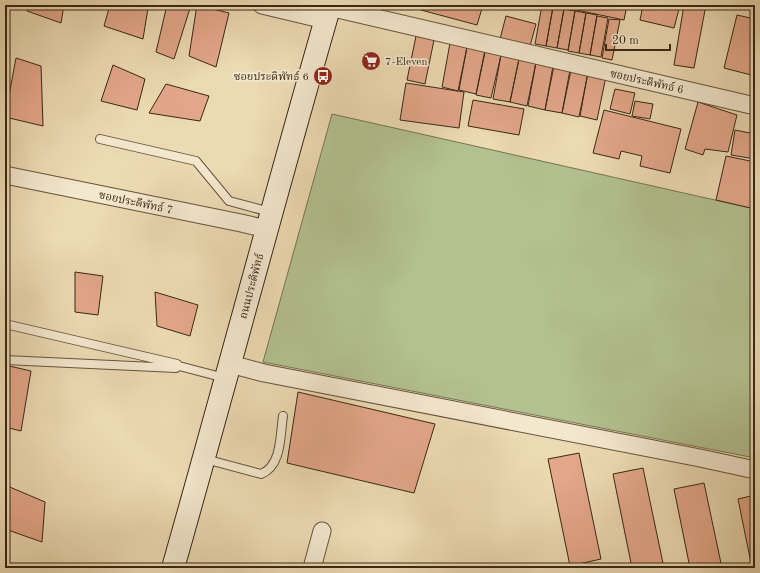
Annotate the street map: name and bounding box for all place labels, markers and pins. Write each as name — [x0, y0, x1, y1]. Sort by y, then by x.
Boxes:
supermarket icon: 7-Eleven — [360, 50, 382, 72]
place label: 7-Eleven — [385, 57, 427, 68]
bus stop icon: ซอยประดิพัทธ์ 6 — [312, 65, 334, 87]
place label: ซอยประดิพัทธ์ 6 — [234, 70, 309, 83]

